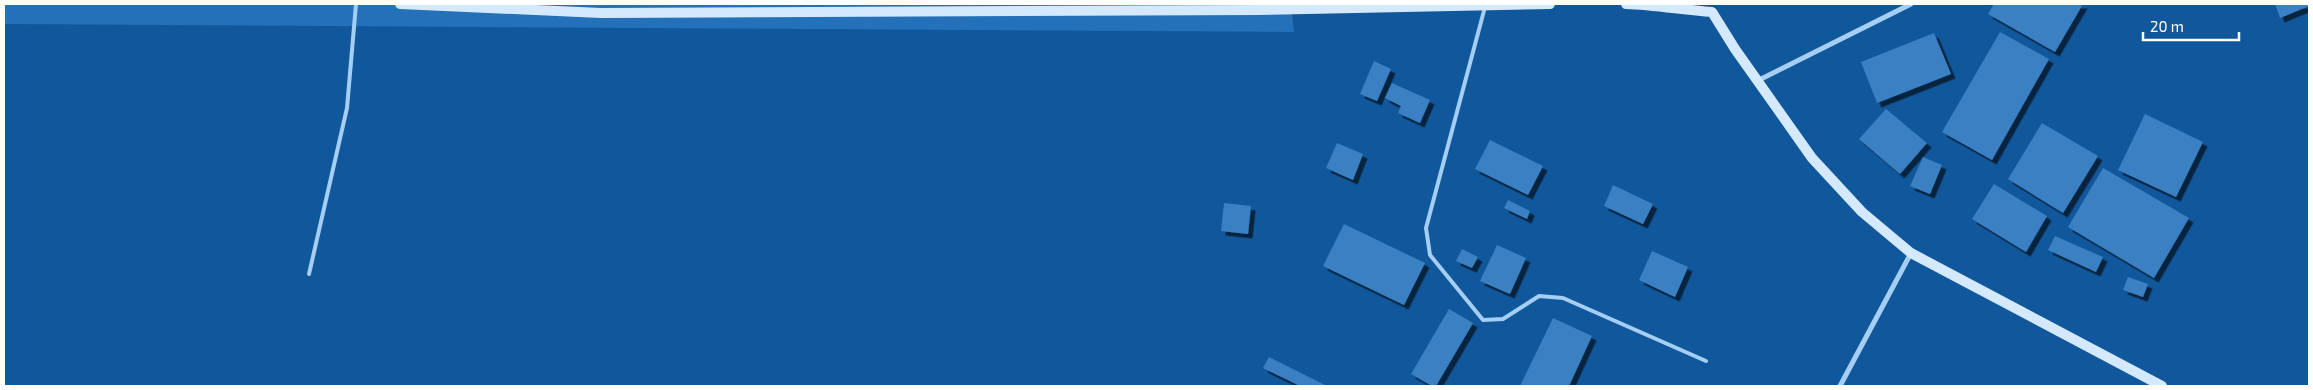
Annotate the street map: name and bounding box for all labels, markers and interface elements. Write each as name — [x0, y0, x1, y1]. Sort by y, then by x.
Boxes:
scale bar — [2143, 10, 2239, 42]
text: 20 m — [2150, 17, 2184, 35]

